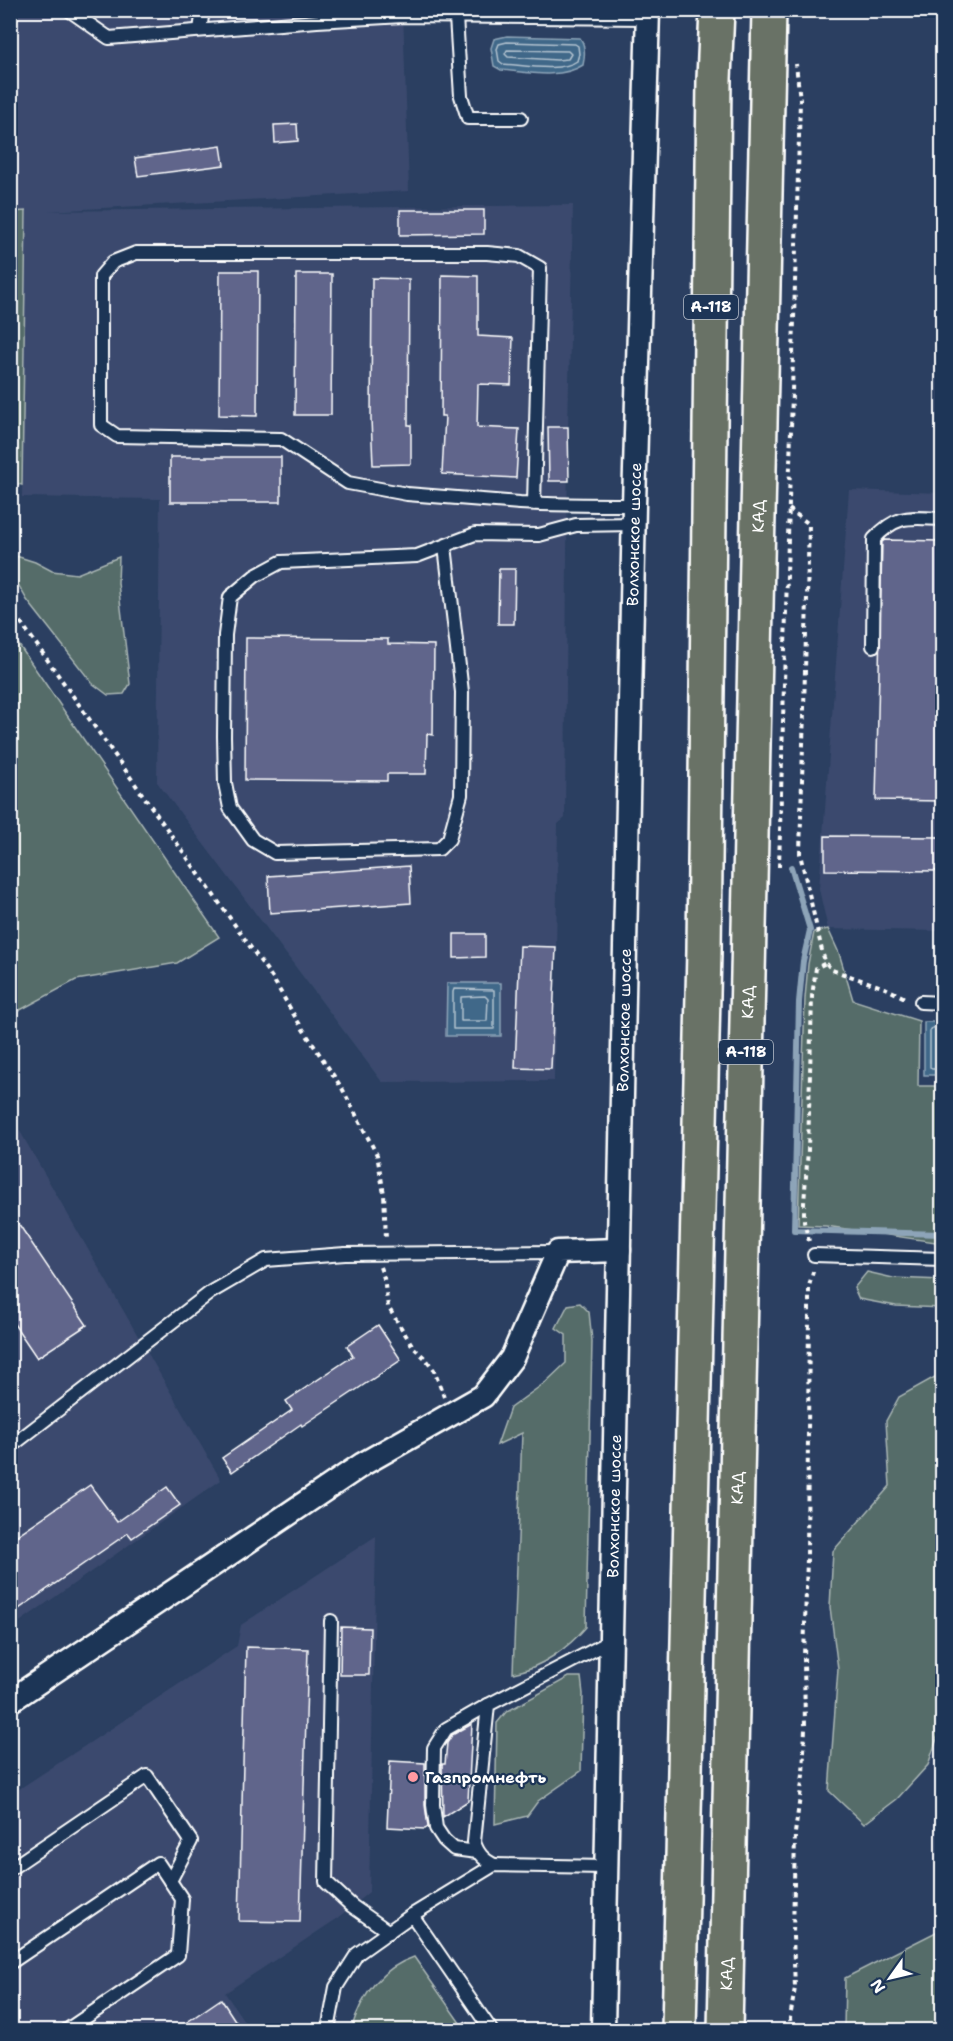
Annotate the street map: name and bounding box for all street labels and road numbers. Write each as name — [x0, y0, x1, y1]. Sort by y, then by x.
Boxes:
road number: А-118 — [684, 295, 738, 319]
street label: Волхонское шоссе — [622, 462, 646, 606]
street label: КАД — [748, 500, 769, 533]
street label: Волхонское шоссе — [612, 948, 636, 1092]
street label: КАД — [737, 985, 759, 1019]
road number: А-118 — [719, 1040, 773, 1064]
street label: Волхонское шоссе — [602, 1434, 626, 1578]
street label: КАД — [726, 1471, 748, 1505]
street label: КАД — [716, 1957, 738, 1991]

